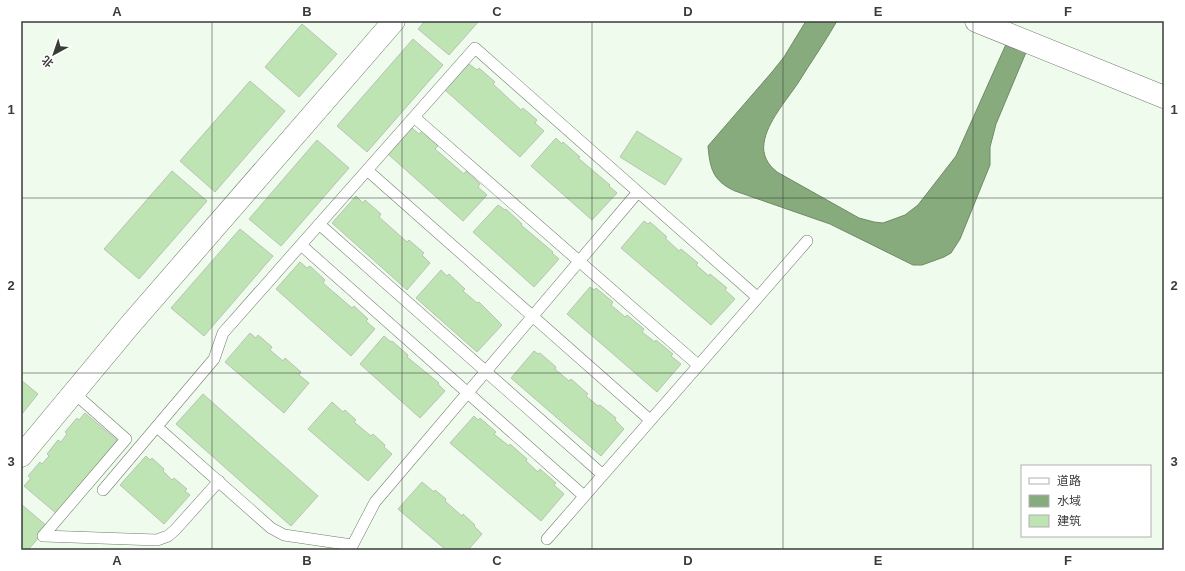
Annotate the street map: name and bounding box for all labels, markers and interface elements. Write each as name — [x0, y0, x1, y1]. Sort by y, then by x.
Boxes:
text: A — [112, 4, 122, 19]
text: B — [302, 4, 312, 19]
text: C — [492, 4, 502, 19]
text: D — [683, 4, 693, 19]
text: E — [874, 4, 883, 19]
text: F — [1064, 4, 1072, 19]
north arrow — [34, 34, 74, 74]
text: 北 — [40, 54, 56, 70]
text: 1 — [7, 102, 15, 117]
text: 1 — [1170, 102, 1178, 117]
text: 2 — [7, 278, 15, 293]
text: 2 — [1170, 278, 1178, 293]
text: 3 — [7, 454, 15, 469]
text: 3 — [1170, 454, 1178, 469]
legend — [1021, 465, 1151, 537]
text: 道路 — [1057, 474, 1081, 488]
text: 水域 — [1057, 494, 1081, 508]
text: 建筑 — [1057, 514, 1081, 528]
text: A — [112, 553, 122, 568]
text: B — [302, 553, 312, 568]
text: C — [492, 553, 502, 568]
text: D — [683, 553, 693, 568]
text: E — [874, 553, 883, 568]
text: F — [1064, 553, 1072, 568]

